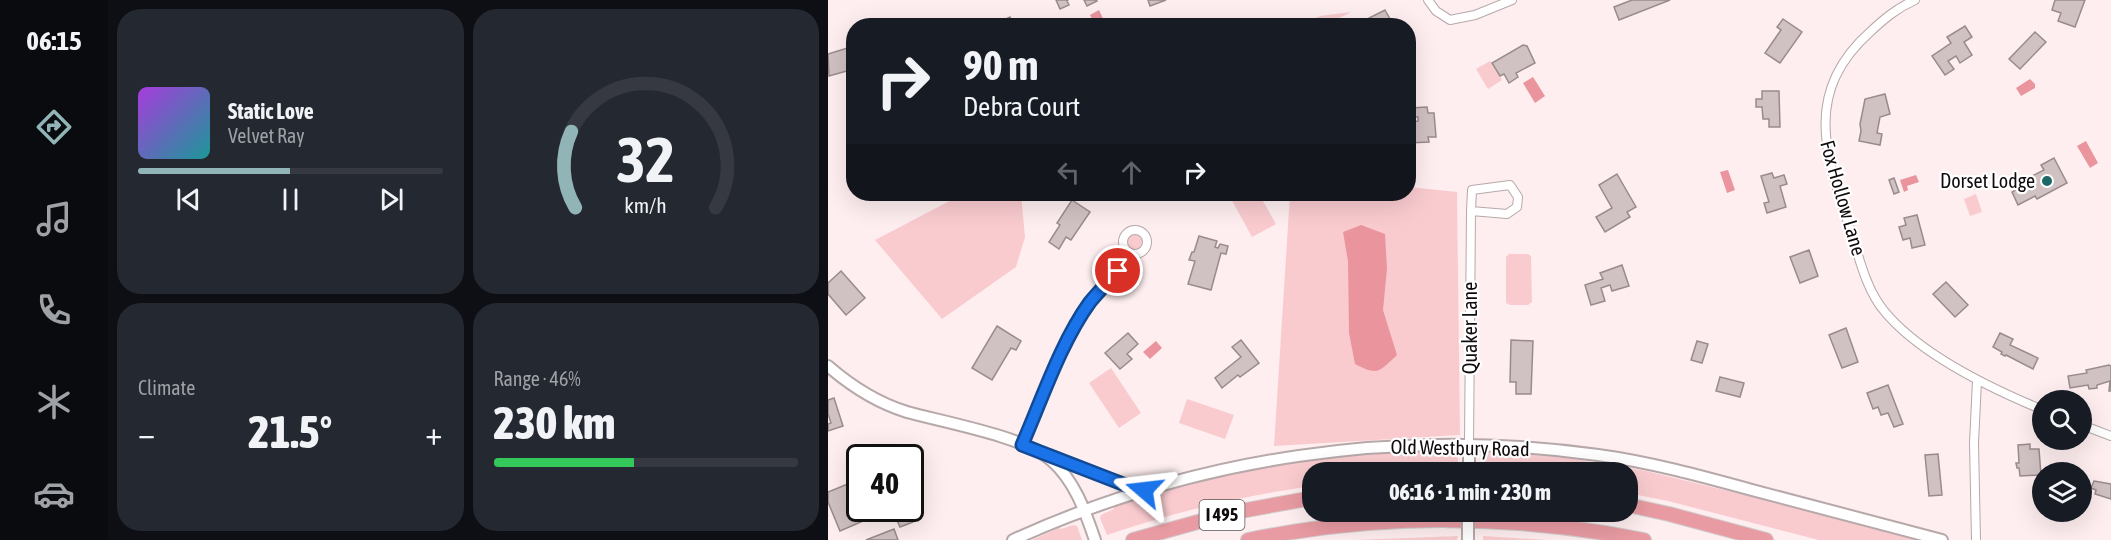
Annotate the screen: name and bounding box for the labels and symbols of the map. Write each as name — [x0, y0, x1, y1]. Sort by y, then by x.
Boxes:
street label: Fox Hollow Lane — [1816, 138, 1871, 258]
place label: Dorset Lodge — [1940, 169, 2035, 192]
marker: Dorset Lodge — [2040, 174, 2054, 188]
pin — [1092, 245, 1143, 296]
street label: Quaker Lane — [1458, 282, 1481, 374]
street label: Old Westbury Road — [1390, 435, 1530, 460]
speed limit sign: 40 — [846, 444, 924, 522]
position arrow — [1112, 458, 1176, 522]
road number: I 495 — [1200, 500, 1244, 530]

